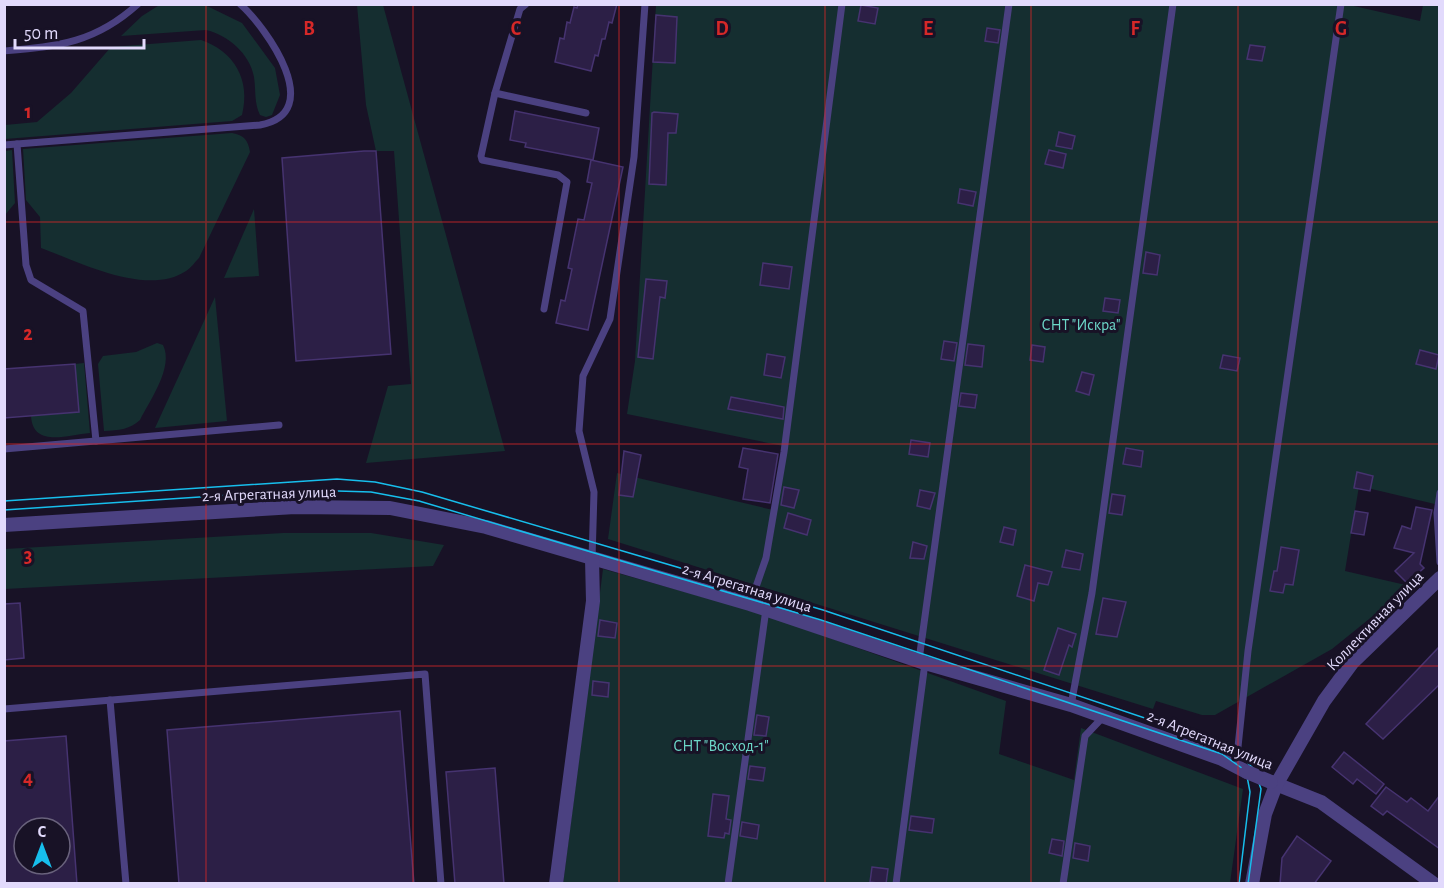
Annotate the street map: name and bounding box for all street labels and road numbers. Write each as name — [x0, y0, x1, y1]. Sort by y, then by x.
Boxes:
street label: 2-я Агрегатная улица — [201, 484, 337, 505]
street label: 2-я Агрегатная улица — [680, 561, 814, 616]
street label: Коллективная улица — [1324, 568, 1427, 675]
street label: 2-я Агрегатная улица — [1144, 707, 1275, 774]

